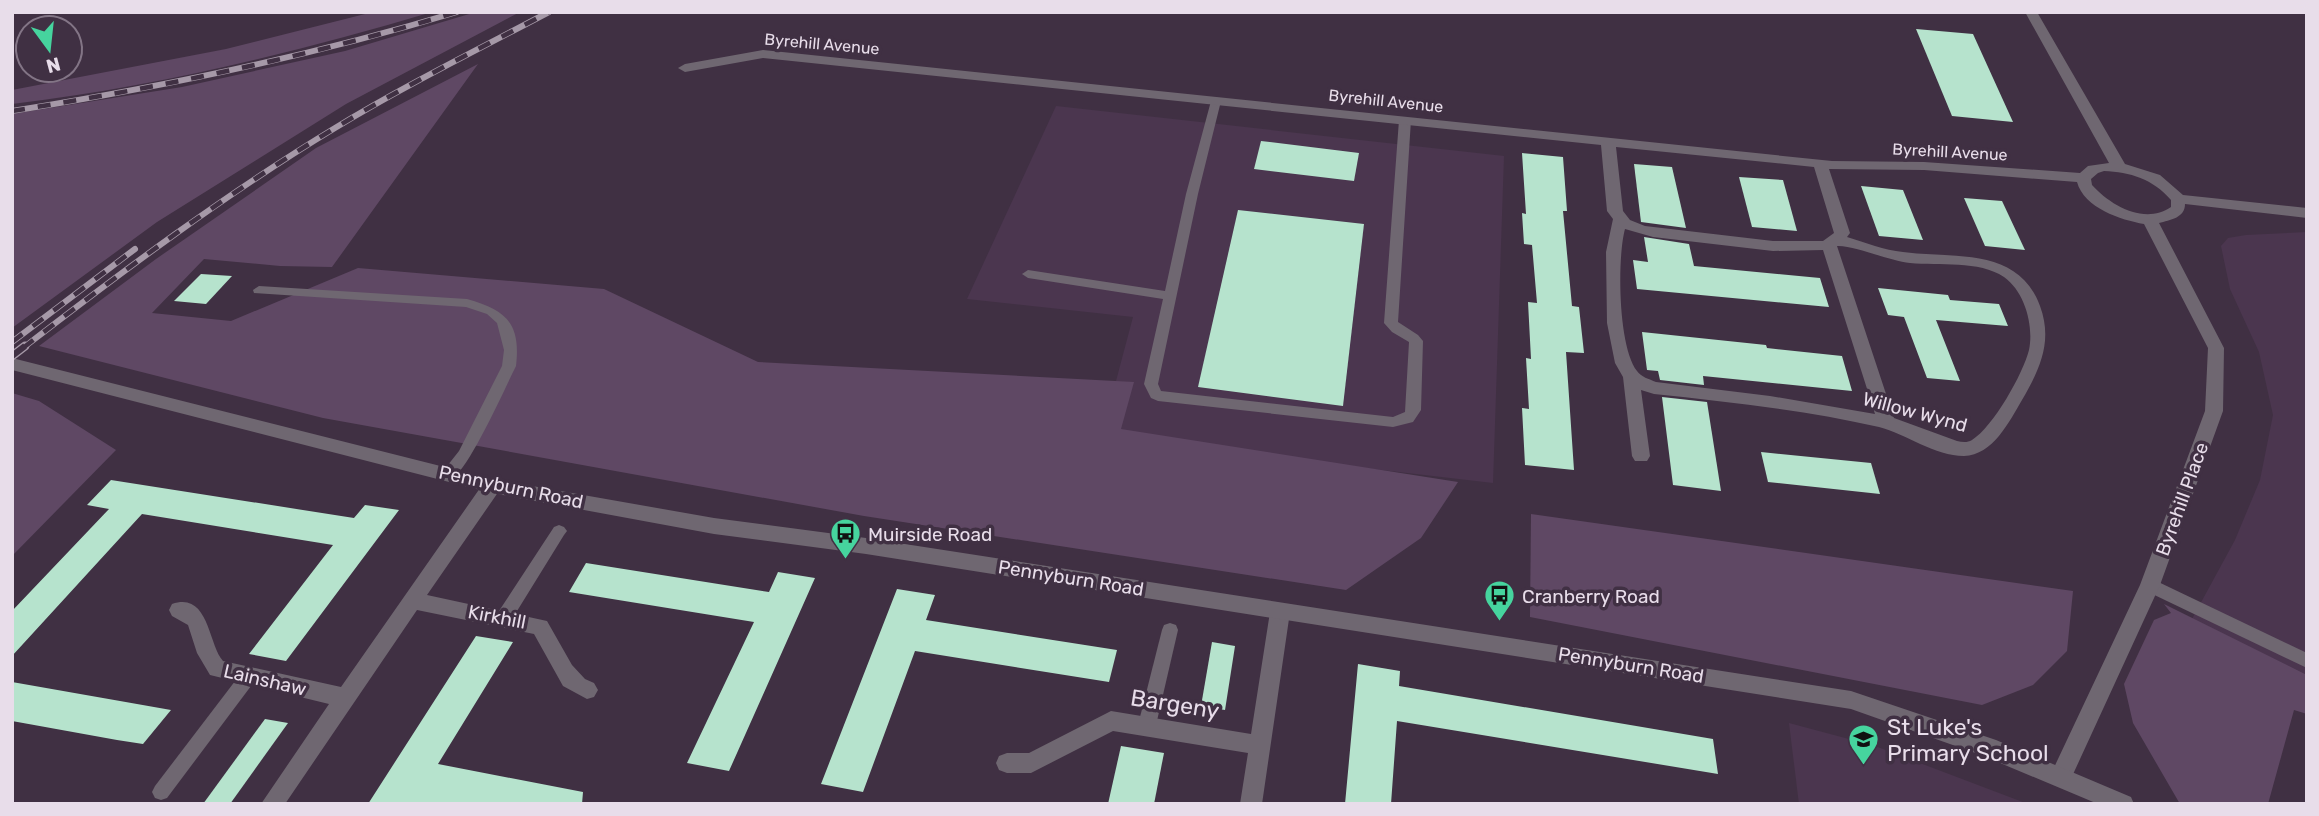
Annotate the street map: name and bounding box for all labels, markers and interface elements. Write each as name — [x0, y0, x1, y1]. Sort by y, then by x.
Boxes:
north arrow — [14, 14, 84, 84]
street label: Byrehill Avenue — [764, 30, 880, 58]
text: N — [44, 52, 63, 78]
street label: Byrehill Avenue — [1328, 86, 1444, 116]
street label: Byrehill Avenue — [1892, 139, 2008, 165]
street label: Willow Wynd — [1860, 387, 1970, 437]
street label: Byrehill Place — [2151, 439, 2213, 559]
street label: Pennyburn Road — [437, 460, 585, 514]
bus stop icon: Muirside Road — [828, 517, 862, 561]
place label: Muirside Road — [868, 523, 992, 546]
street label: Pennyburn Road — [997, 555, 1145, 601]
bus stop icon: Cranberry Road — [1482, 579, 1516, 623]
place label: Cranberry Road — [1522, 585, 1660, 608]
street label: Kirkhill — [466, 600, 528, 634]
street label: Pennyburn Road — [1557, 642, 1705, 688]
street label: Lainshaw — [221, 659, 309, 701]
street label: Bargeny — [1129, 683, 1222, 725]
place label: St Luke's Primary School — [1887, 713, 2049, 767]
school or university icon: St Luke's Primary School — [1847, 723, 1881, 767]

